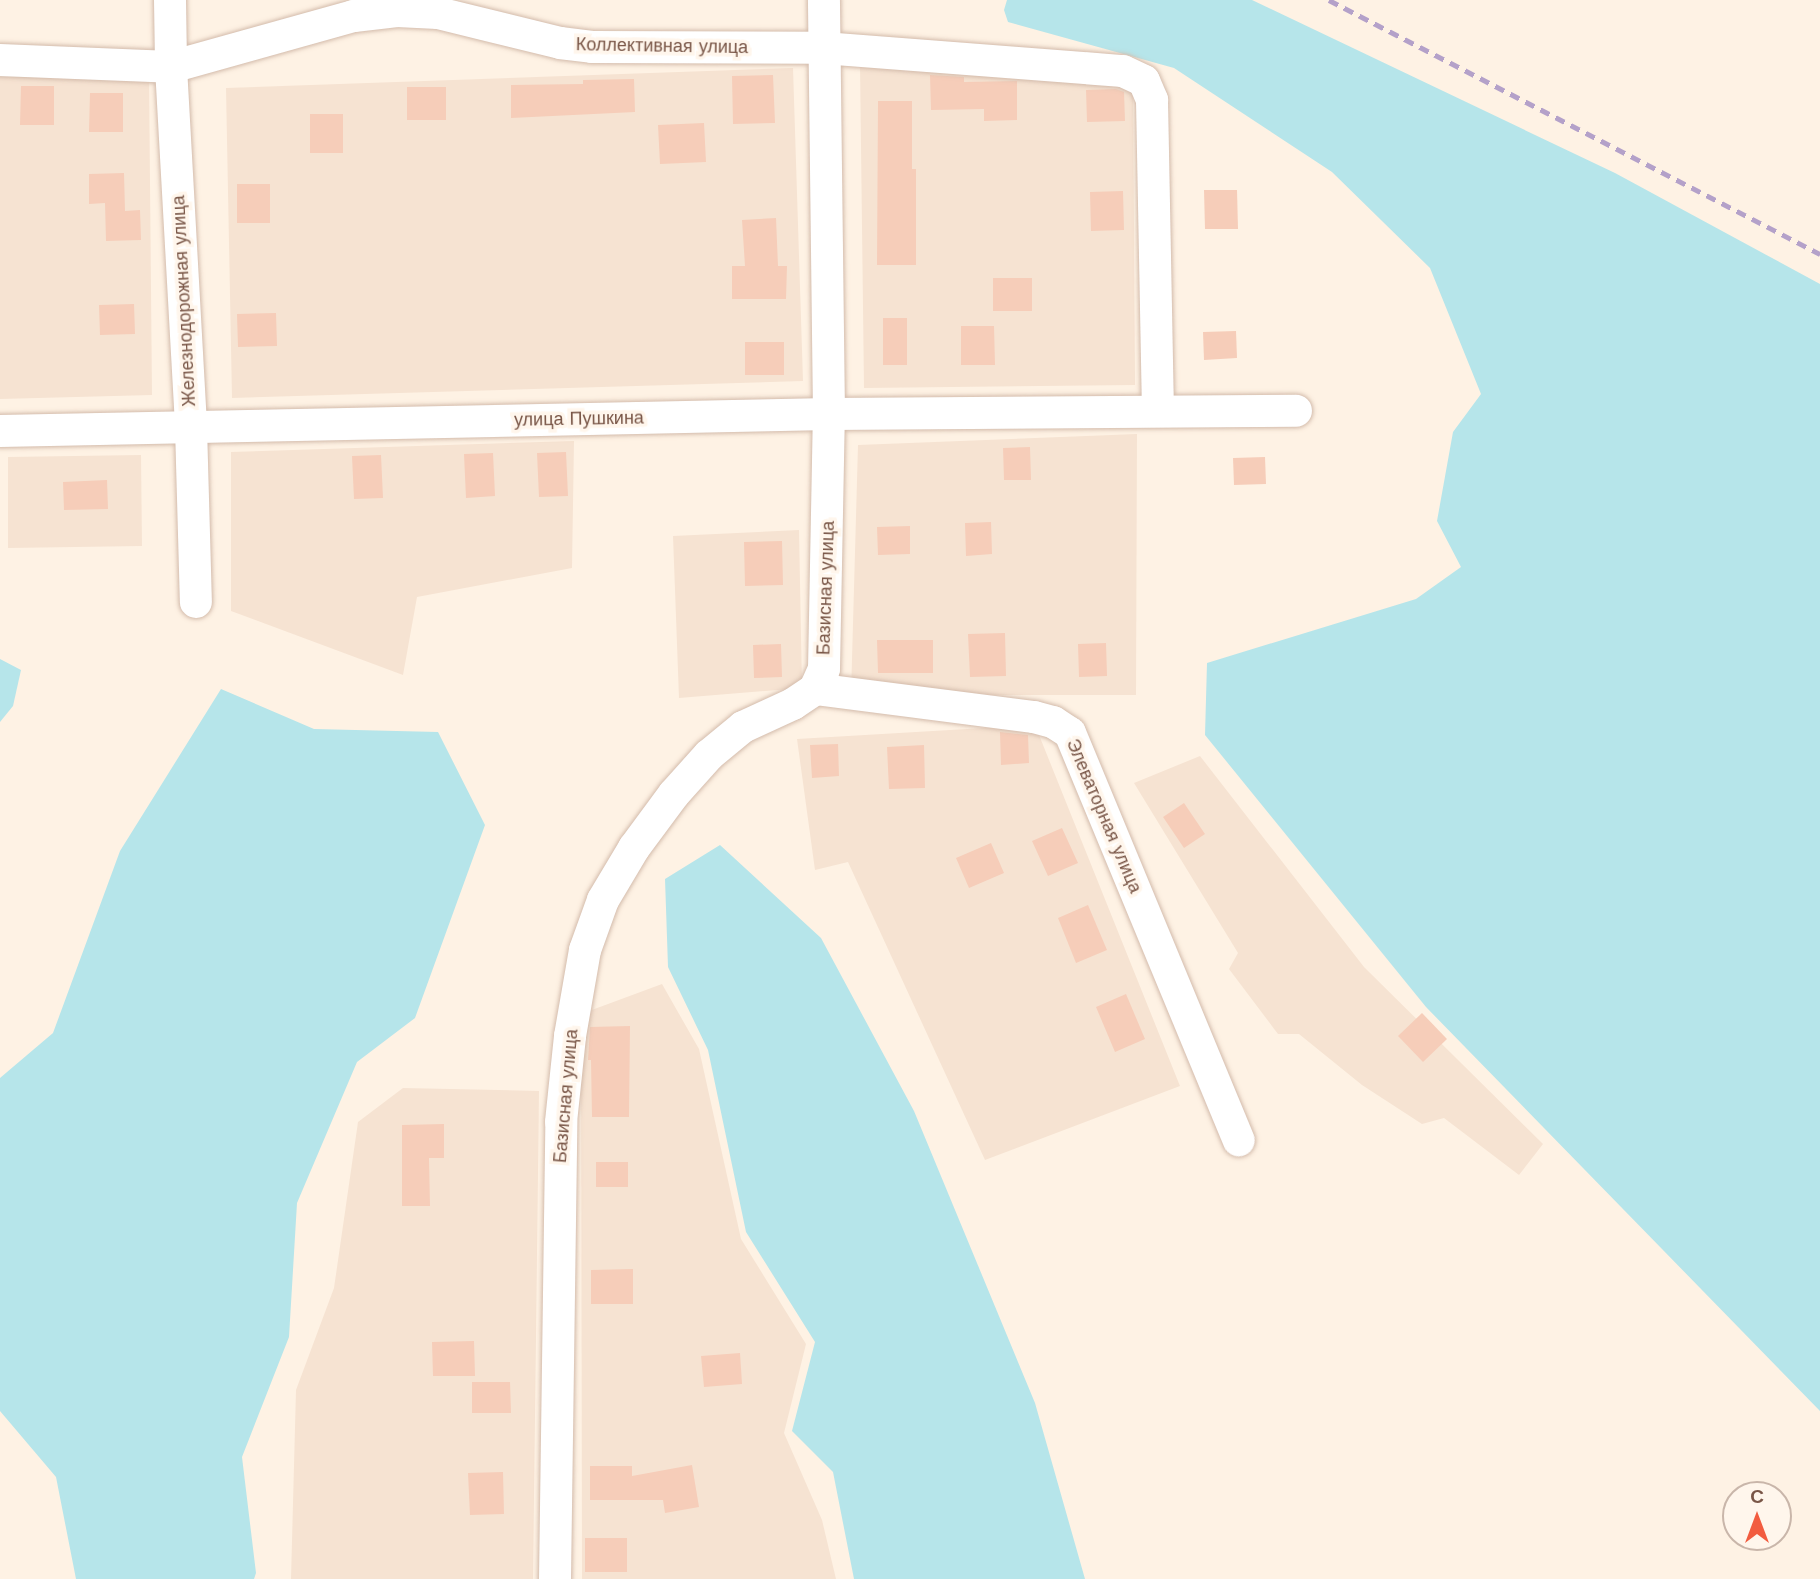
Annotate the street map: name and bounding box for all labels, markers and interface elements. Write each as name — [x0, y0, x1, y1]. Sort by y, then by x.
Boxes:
street label: Коллективная улица — [576, 34, 748, 58]
street label: Железнодорожная улица — [168, 195, 200, 407]
street label: улица Пушкина — [514, 407, 644, 431]
street label: Базисная улица — [813, 521, 839, 655]
street label: Элеваторная улица — [1062, 736, 1146, 896]
street label: Базисная улица — [549, 1028, 583, 1164]
north arrow — [1722, 1481, 1792, 1551]
text: С — [1750, 1485, 1764, 1508]

